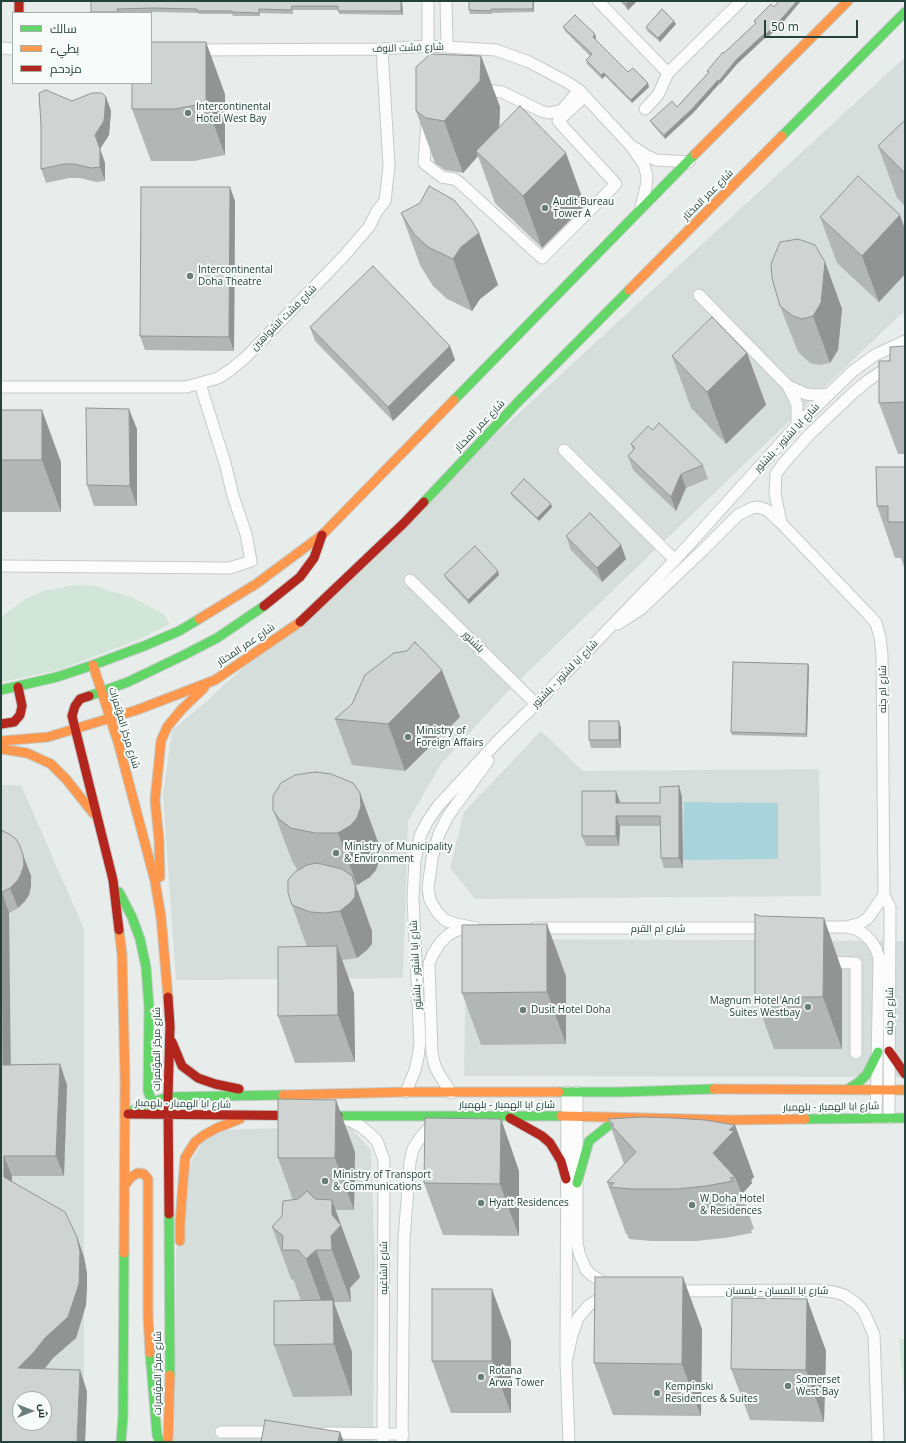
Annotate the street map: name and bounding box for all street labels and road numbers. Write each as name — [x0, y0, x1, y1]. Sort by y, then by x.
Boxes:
street label: شارع فشت النوف — [372, 41, 444, 55]
street label: شارع عمر المختار — [680, 167, 736, 223]
street label: شارع فشت الشواهين — [249, 283, 319, 353]
street label: شارع عمر المختار — [452, 398, 508, 454]
street label: شارع ابا لشتور - بلشتور — [752, 401, 822, 475]
street label: شارع عمر المختار — [215, 621, 277, 669]
street label: بلشتور — [460, 629, 486, 655]
street label: شارع ابا لشتور - بلشتور — [530, 638, 600, 710]
street label: شارع ام جنه — [877, 665, 889, 713]
street label: شارع مركز المؤتمرات — [106, 686, 142, 770]
street label: شارع ابا لشتور - بلشتور — [408, 920, 424, 1010]
street label: شارع ام القرم — [631, 923, 685, 935]
street label: شارع ام جنه — [884, 987, 896, 1035]
street label: شارع مركز المؤتمرات — [151, 1007, 163, 1091]
street label: شارع ابا الهمبار - بلهمبار — [135, 1097, 231, 1111]
street label: شارع ابا الهمبار - بلهمبار — [459, 1099, 555, 1111]
street label: شارع ابا الهمبار - بلهمبار — [783, 1100, 879, 1114]
street label: شارع الشاغيه — [378, 1241, 390, 1295]
street label: شارع ابا المسان - بلمسان — [726, 1285, 828, 1297]
street label: شارع مركز المؤتمرات — [152, 1331, 164, 1415]

